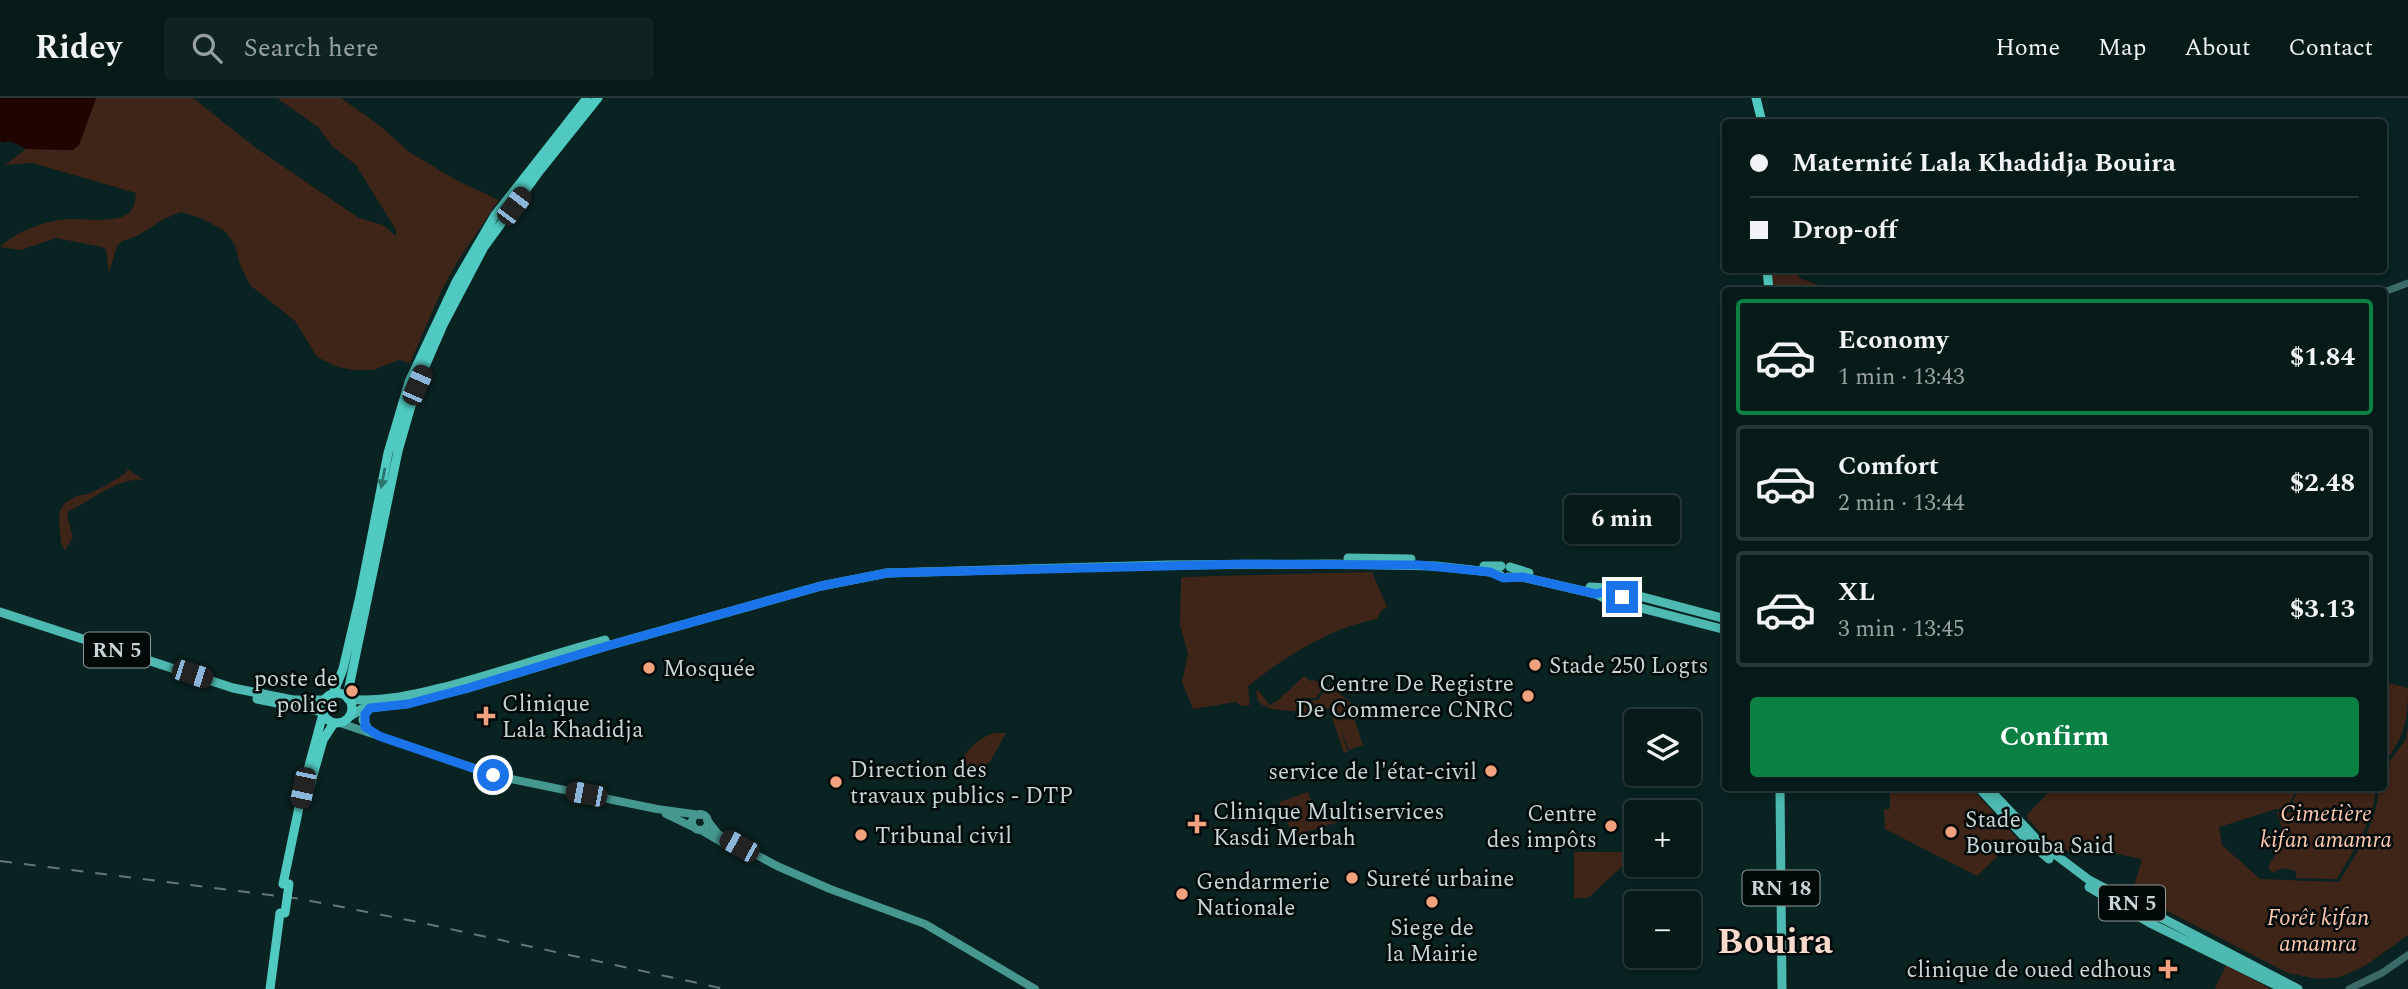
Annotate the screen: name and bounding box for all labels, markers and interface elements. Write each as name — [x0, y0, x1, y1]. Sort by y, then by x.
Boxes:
search box — [164, 17, 654, 80]
text: Ridey — [35, 23, 122, 73]
text: Search here — [244, 28, 379, 68]
icon: search — [188, 29, 226, 67]
text: Home — [1995, 30, 2060, 66]
text: Map — [2098, 30, 2146, 66]
text: About — [2184, 30, 2250, 66]
text: Contact — [2288, 30, 2373, 66]
text: Maternité Lala Khadidja Bouira — [1792, 143, 2176, 183]
car — [493, 183, 536, 229]
text: Drop-off — [1792, 210, 1897, 250]
text: Economy — [1838, 320, 1948, 360]
icon: car — [1754, 326, 1817, 389]
text: $1.84 — [2290, 337, 2355, 377]
text: 1 min · 13:43 — [1838, 360, 1965, 395]
car — [399, 362, 436, 408]
text: Comfort — [1838, 446, 1939, 486]
icon: car — [1754, 452, 1817, 515]
text: $2.48 — [2290, 463, 2355, 503]
one-way arrow — [377, 467, 388, 489]
text: 2 min · 13:44 — [1838, 486, 1965, 521]
callout: 6 min — [1564, 496, 1680, 545]
text: 6 min — [1591, 502, 1653, 537]
text: XL — [1838, 572, 1875, 612]
icon: car — [1754, 578, 1817, 641]
route end — [1606, 581, 1638, 613]
text: $3.13 — [2290, 589, 2355, 629]
text: 3 min · 13:45 — [1838, 612, 1965, 647]
road number: RN 5 — [84, 632, 150, 668]
place label: Stade 250 Logts — [1549, 649, 1708, 684]
place label: Mosquée — [663, 652, 755, 687]
marker: Stade 250 Logts — [1527, 657, 1543, 673]
car — [169, 658, 216, 690]
marker: Mosquée — [641, 660, 657, 676]
place label: poste de police — [254, 662, 338, 723]
place label: Centre De Registre De Commerce CNRC — [1296, 667, 1514, 728]
marker: poste de police — [344, 683, 360, 699]
place label: Clinique Lala Khadidja — [502, 687, 643, 748]
marker: Centre De Registre De Commerce CNRC — [1520, 688, 1536, 704]
button: Confirm — [1750, 697, 2359, 777]
marker: Clinique Lala Khadidja — [476, 706, 496, 726]
map controls — [1624, 709, 1701, 968]
button: layers — [1624, 709, 1701, 786]
place label: Direction des travaux publics - DTP — [850, 753, 1073, 814]
place label: service de l'état-civil — [1268, 755, 1477, 790]
route start — [477, 759, 509, 791]
marker: service de l'état-civil — [1483, 763, 1499, 779]
car — [289, 765, 318, 811]
marker: Direction des travaux publics - DTP — [828, 774, 844, 790]
car — [564, 780, 609, 808]
place label: Clinique Multiservices Kasdi Merbah — [1213, 795, 1444, 856]
place label: Centre des impôts — [1487, 797, 1597, 858]
park label: Cimetière kifan amamra — [2260, 797, 2392, 858]
button: + — [1624, 800, 1701, 877]
place label: Stade Bourouba Said — [1965, 803, 2114, 864]
marker: Clinique Multiservices Kasdi Merbah — [1187, 814, 1207, 834]
marker: Centre des impôts — [1603, 818, 1619, 834]
place label: Tribunal civil — [875, 819, 1012, 854]
marker: Stade Bourouba Said — [1943, 824, 1959, 840]
car — [716, 827, 763, 865]
marker: Tribunal civil — [853, 827, 869, 843]
place label: Sureté urbaine — [1366, 862, 1514, 897]
place label: Gendarmerie Nationale — [1196, 865, 1330, 926]
marker: Sureté urbaine — [1344, 870, 1360, 886]
road number: RN 18 — [1742, 870, 1820, 906]
marker: Gendarmerie Nationale — [1174, 886, 1190, 902]
road number: RN 5 — [2099, 886, 2165, 920]
button: − — [1624, 891, 1701, 968]
marker: Siege de la Mairie — [1424, 894, 1440, 910]
park label: Forêt kifan amamra — [2267, 901, 2369, 962]
place label: Siege de la Mairie — [1386, 911, 1478, 972]
district label: Bouira — [1717, 914, 1833, 970]
place label: clinique de oued edhous — [1906, 953, 2152, 988]
marker: clinique de oued edhous — [2158, 959, 2178, 979]

